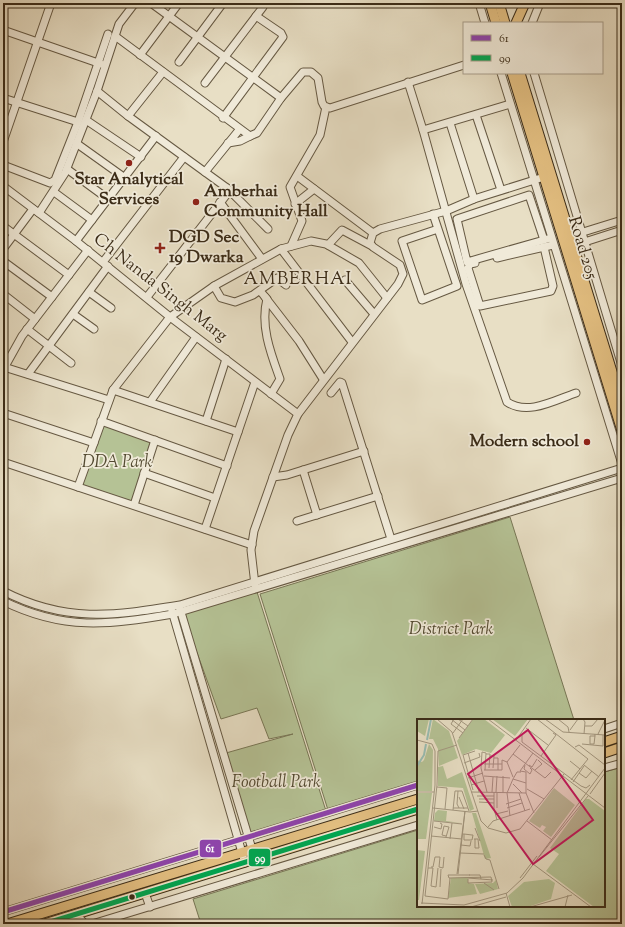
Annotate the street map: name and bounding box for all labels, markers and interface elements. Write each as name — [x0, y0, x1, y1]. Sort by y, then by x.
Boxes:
legend — [463, 22, 603, 74]
text: 61 — [499, 30, 509, 48]
text: 99 — [499, 50, 511, 68]
marker: Star Analytical Services — [124, 158, 134, 168]
place label: Star Analytical Services — [74, 168, 184, 212]
place label: Amberhai Community Hall — [204, 180, 328, 224]
marker: Amberhai Community Hall — [191, 197, 201, 207]
street label: Road 205 — [561, 214, 603, 283]
place label: DGD Sec 19 Dwarka — [169, 226, 244, 270]
street label: Ch Nanda Singh Marg — [88, 228, 232, 348]
marker: DGD Sec 19 Dwarka — [154, 242, 166, 254]
district label: AMBERHAI — [243, 267, 353, 293]
place label: Modern school — [470, 430, 579, 454]
marker: Modern school — [582, 437, 592, 447]
park label: DDA Park — [82, 451, 153, 475]
park label: District Park — [409, 618, 493, 642]
inset map — [417, 719, 605, 907]
park label: Football Park — [231, 771, 321, 795]
line badge: 61 — [199, 839, 222, 858]
text: 61 — [205, 841, 215, 857]
line badge: 99 — [248, 848, 271, 867]
text: 99 — [255, 851, 266, 867]
unlabelled marker — [127, 892, 137, 902]

